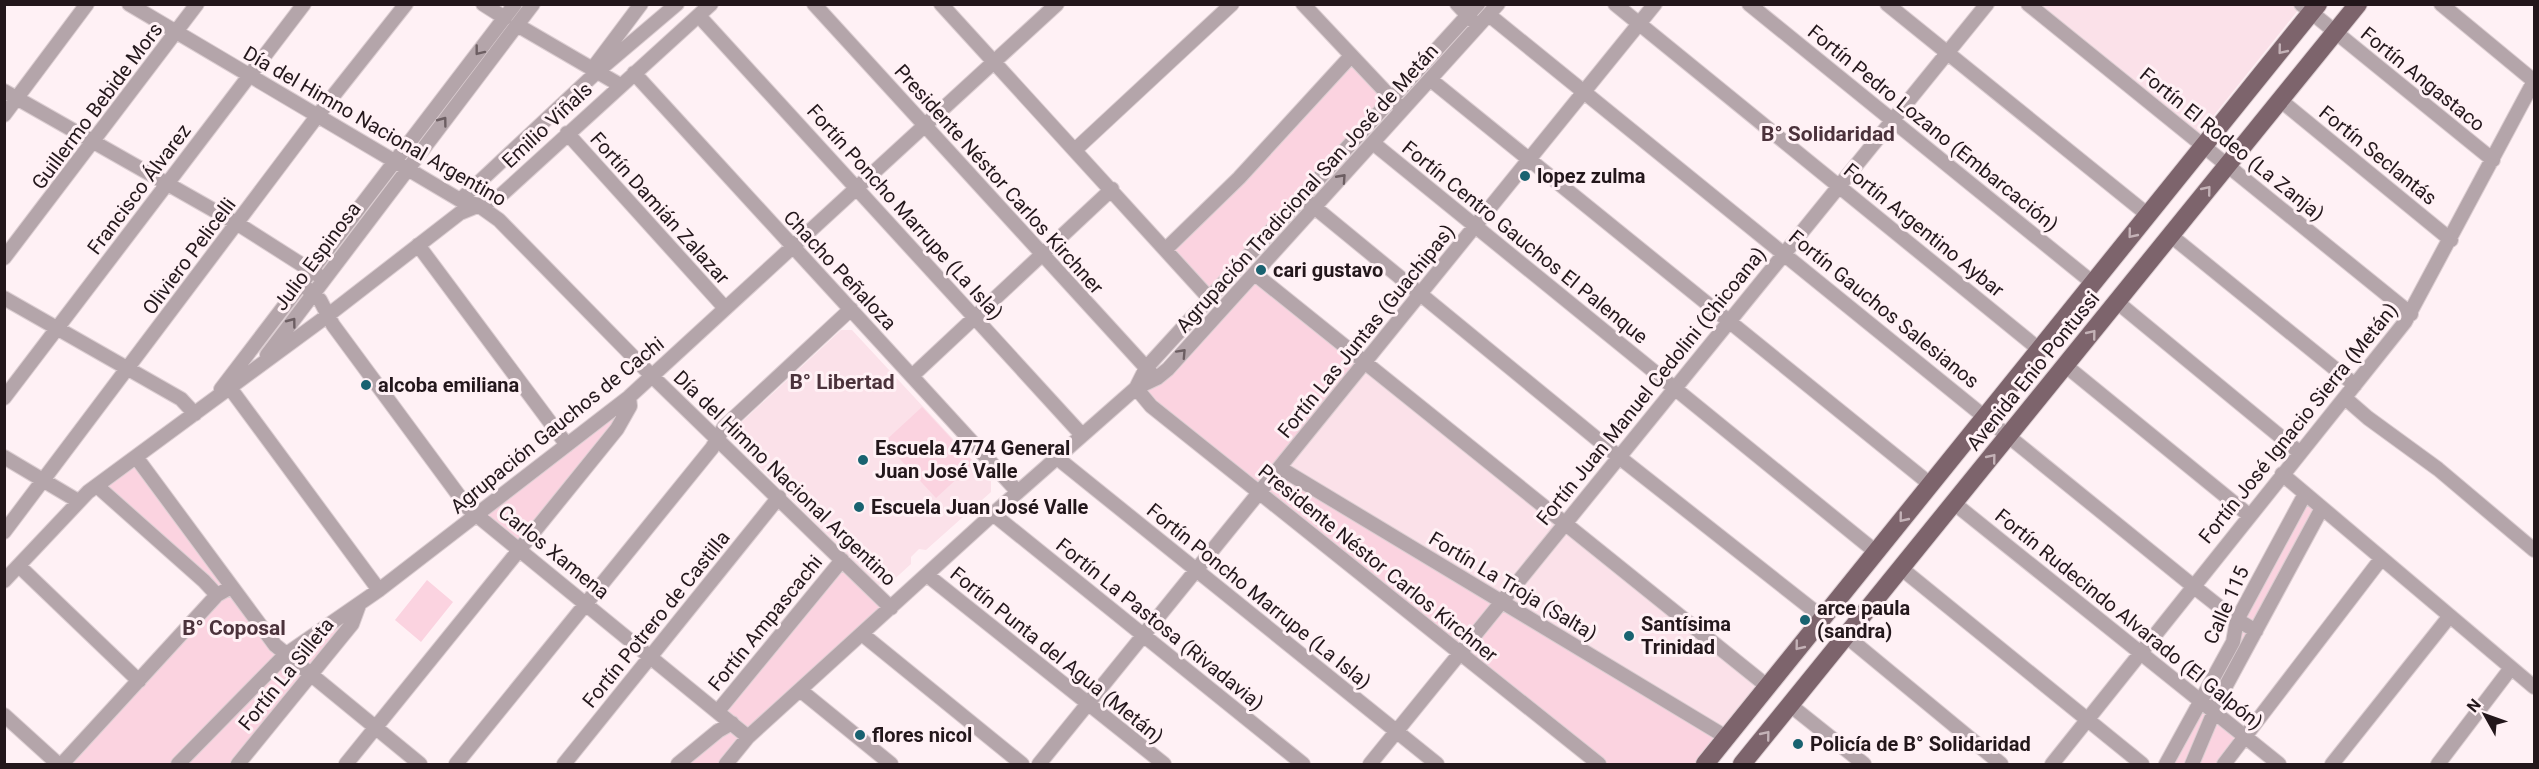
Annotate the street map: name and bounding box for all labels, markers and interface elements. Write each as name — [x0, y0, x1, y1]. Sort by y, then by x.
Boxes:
street label: Guillermo Bebide Mors — [26, 18, 168, 194]
street label: Fortín Pedro Lozano (Embarcación) — [1803, 20, 2063, 236]
street label: Fortín Angastaco — [2356, 22, 2490, 136]
street label: Agrupación Tradicional San José de Metán — [1171, 39, 1443, 337]
street label: Día del Himno Nacional Argentino — [239, 41, 511, 211]
one-way arrow — [2278, 43, 2289, 54]
one-way arrow — [475, 44, 486, 55]
street label: Presidente Néstor Carlos Kirchner — [889, 59, 1109, 299]
street label: Fortín El Rodeo (La Zanja) — [2135, 62, 2329, 226]
street label: Emilio Viñals — [497, 77, 597, 173]
street label: Fortín Poncho Marrupe (La Isla) — [802, 99, 1008, 325]
street label: Fortín Seclantás — [2314, 100, 2442, 210]
one-way arrow — [436, 117, 447, 128]
street label: Francisco Álvarez — [82, 119, 196, 259]
district label: B° Solidaridad — [1761, 122, 1895, 146]
street label: Fortín Damián Zalazar — [585, 127, 735, 289]
street label: Fortín Centro Gauchos El Palenque — [1397, 135, 1653, 349]
street label: Fortín Argentino Aybar — [1839, 158, 2009, 302]
place label: lopez zulma — [1537, 164, 1646, 188]
marker: lopez zulma — [1518, 169, 1532, 183]
one-way arrow — [1335, 174, 1346, 184]
one-way arrow — [2199, 186, 2210, 197]
street label: Oliviero Pelicelli — [137, 193, 241, 319]
street label: Julio Espinosa — [268, 197, 366, 315]
street label: Chacho Peñaloza — [778, 205, 902, 335]
street label: Fortín Las Juntas (Guachipas) — [1272, 219, 1460, 443]
street label: Fortín Gauchos Salesianos — [1784, 225, 1984, 393]
one-way arrow — [2129, 227, 2140, 238]
street label: Fortín Juan Manuel Cedolini (Chicoana) — [1531, 242, 1771, 530]
place label: cari gustavo — [1273, 258, 1383, 282]
marker: cari gustavo — [1254, 263, 1268, 277]
street label: Avenida Enio Pontussi — [1962, 287, 2104, 455]
street label: Fortín José Ignacio Sierra (Metán) — [2194, 298, 2402, 548]
one-way arrow — [284, 317, 295, 328]
one-way arrow — [2084, 330, 2095, 341]
street label: Agrupación Gauchos de Cachi — [445, 331, 669, 519]
one-way arrow — [1175, 349, 1186, 360]
street label: Día del Himno Nacional Argentino — [669, 365, 901, 591]
district label: B° Libertad — [789, 370, 895, 394]
place label: alcoba emiliana — [378, 373, 520, 397]
marker: alcoba emiliana — [359, 378, 373, 392]
place label: Escuela 4774 General Juan José Valle — [875, 436, 1070, 483]
marker: Escuela 4774 General Juan José Valle — [856, 453, 870, 467]
one-way arrow — [1985, 454, 1996, 465]
street label: Presidente Néstor Carlos Kirchner — [1254, 459, 1503, 667]
place label: Escuela Juan José Valle — [871, 495, 1089, 519]
street label: Fortín Poncho Marrupe (La Isla) — [1142, 498, 1376, 694]
street label: Carlos Xamena — [494, 500, 614, 604]
marker: Escuela Juan José Valle — [852, 500, 866, 514]
street label: Fortín Rudecindo Alvarado (El Galpón) — [1990, 503, 2268, 735]
one-way arrow — [1899, 511, 1910, 522]
street label: Fortín Potrero de Castilla — [577, 526, 735, 712]
street label: Fortín La Troja (Salta) — [1425, 526, 1601, 646]
street label: Fortín La Pastosa (Rivadavia) — [1051, 533, 1269, 715]
street label: Fortín Ampascachi — [703, 550, 827, 696]
street label: Fortín Punta del Agua (Metán) — [946, 562, 1168, 748]
street label: Calle 115 — [2198, 562, 2254, 648]
place label: arce paula (sandra) — [1817, 596, 1910, 643]
place label: Santísima Trinidad — [1641, 612, 1731, 659]
street label: Fortín La Silleta — [233, 613, 339, 735]
marker: arce paula (sandra) — [1798, 613, 1812, 627]
district label: B° Coposal — [182, 616, 286, 640]
marker: Santísima Trinidad — [1622, 629, 1636, 643]
one-way arrow — [1796, 639, 1807, 650]
north arrow — [2455, 685, 2515, 745]
text: N — [2463, 695, 2485, 716]
place label: flores nicol — [872, 723, 972, 747]
marker: flores nicol — [853, 728, 867, 742]
one-way arrow — [1758, 731, 1769, 742]
place label: Policía de B° Solidaridad — [1810, 732, 2031, 756]
marker: Policía de B° Solidaridad — [1791, 737, 1805, 751]

